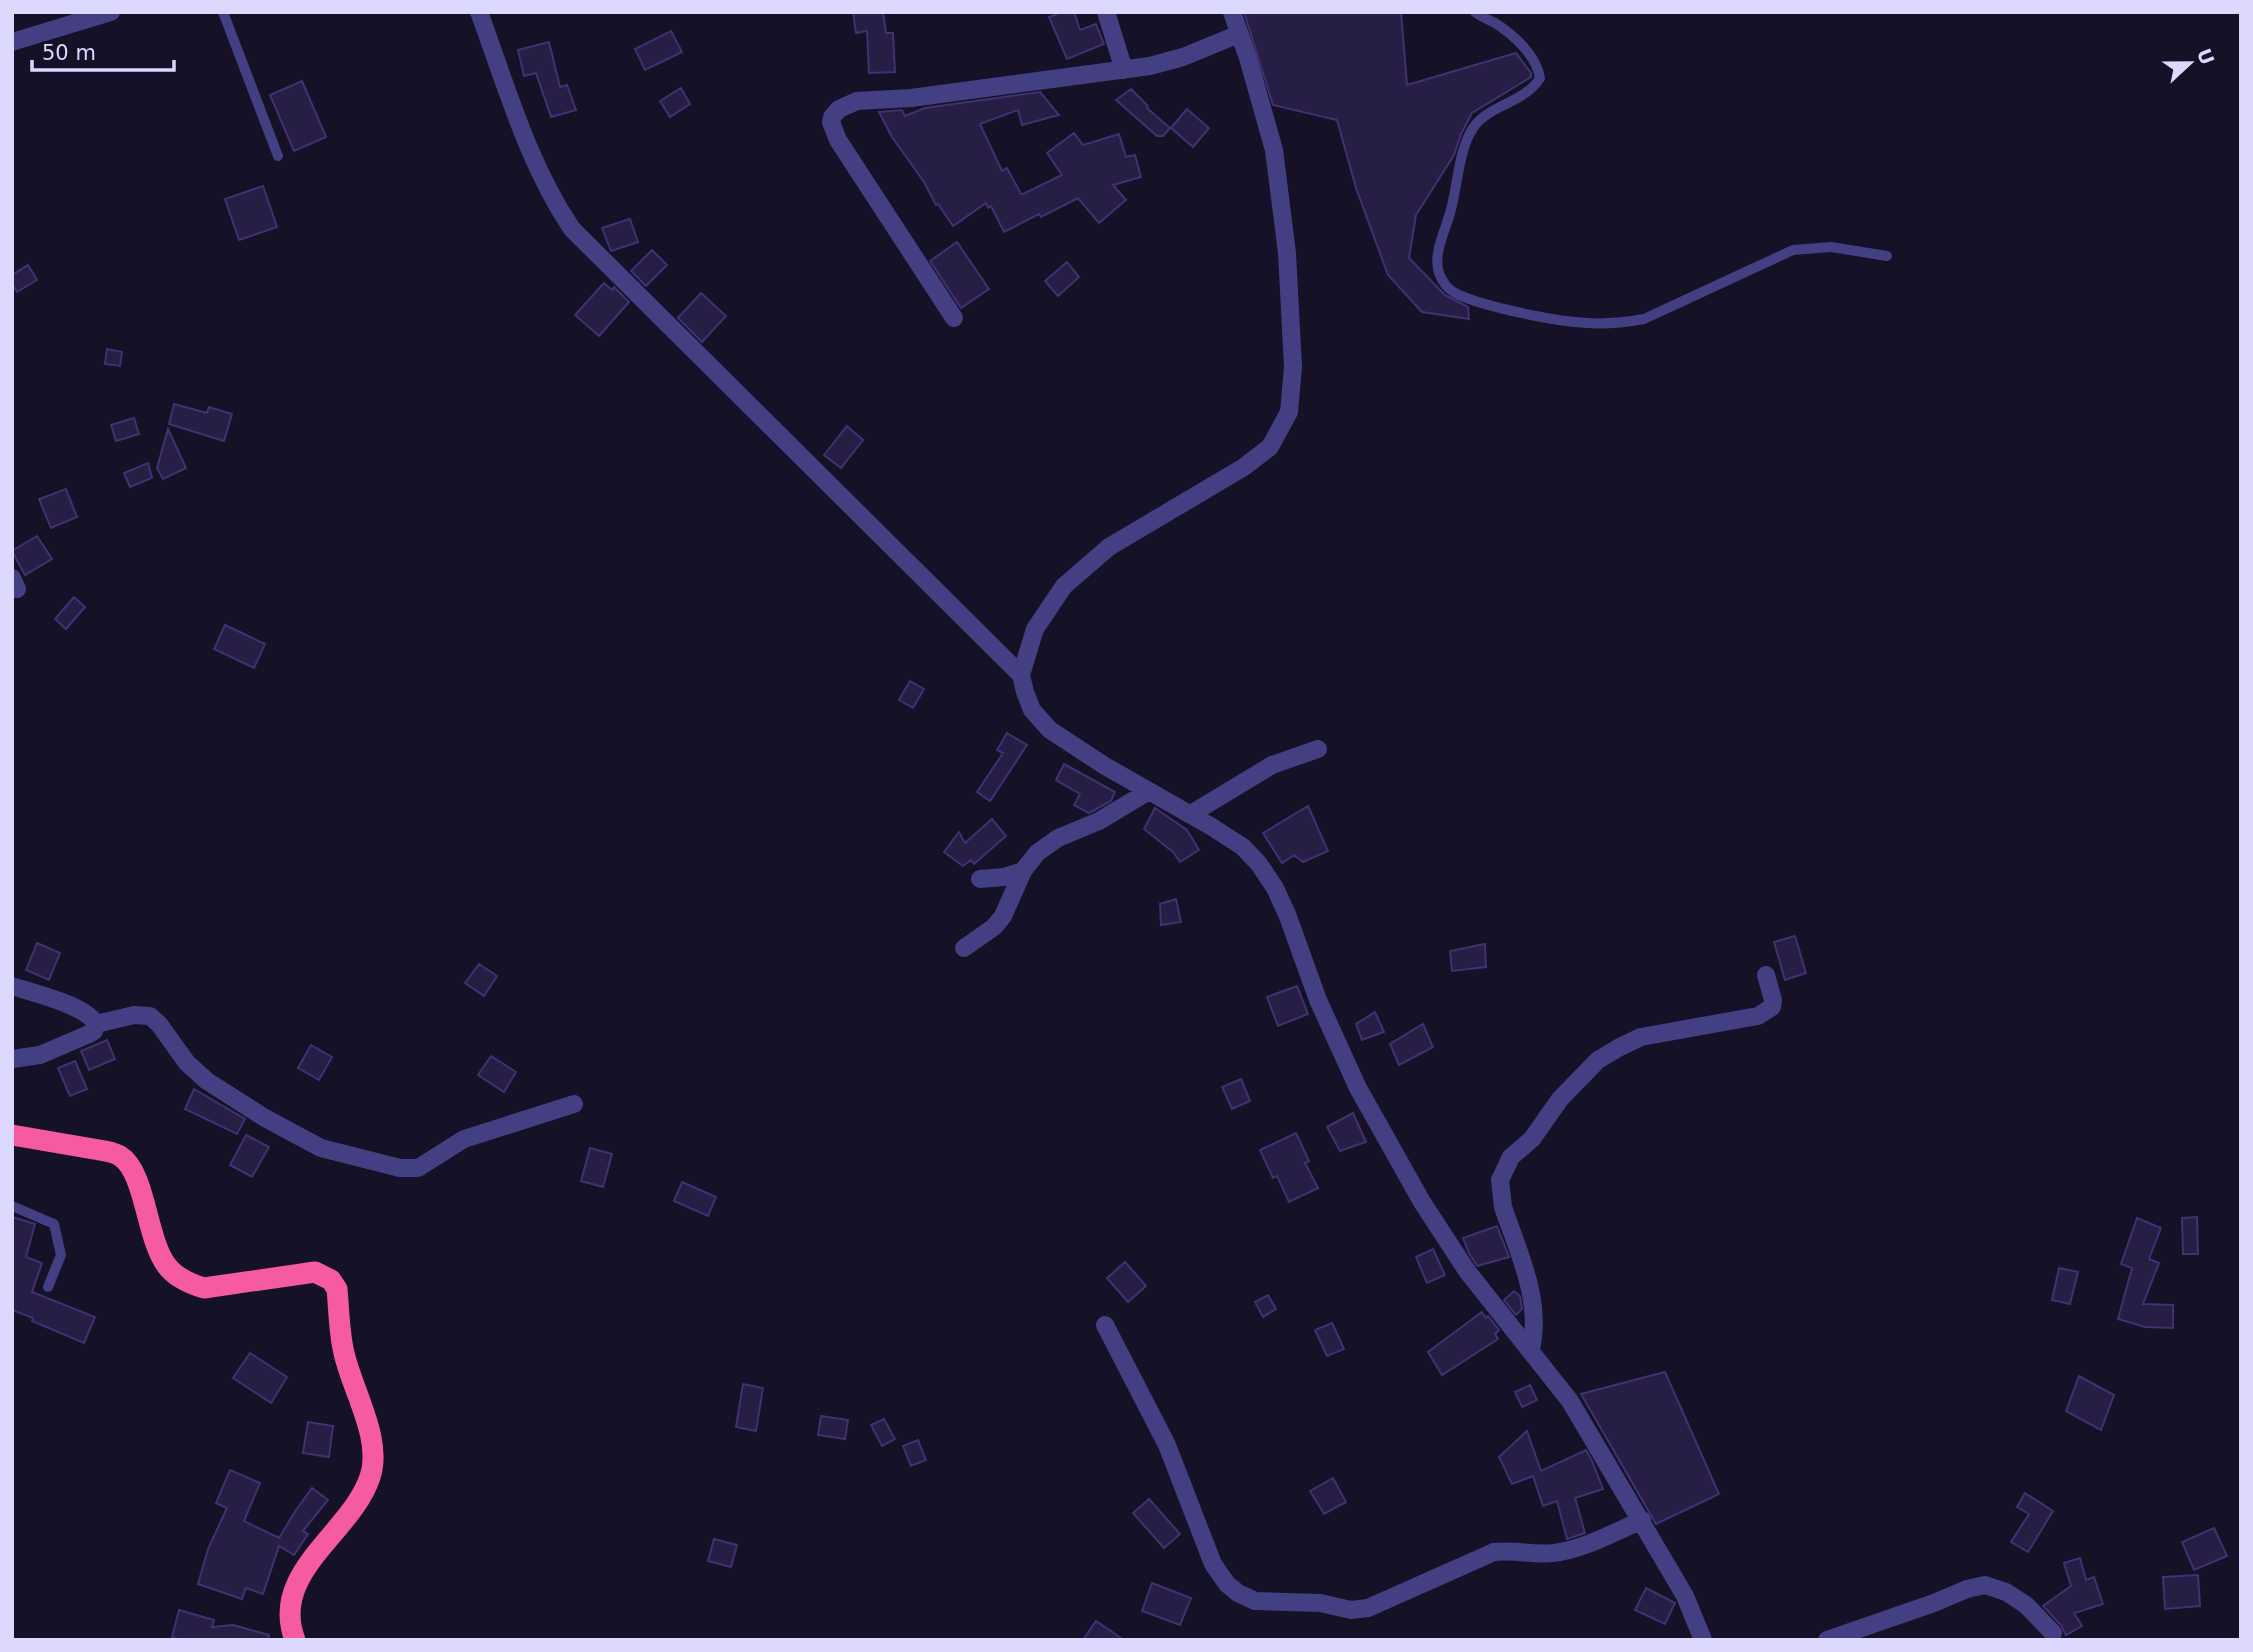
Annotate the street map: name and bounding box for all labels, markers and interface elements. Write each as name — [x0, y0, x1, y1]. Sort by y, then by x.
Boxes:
scale bar — [32, 28, 173, 72]
north arrow — [2155, 28, 2225, 98]
text: 50 m — [42, 41, 96, 65]
text: U — [2193, 45, 2219, 68]

